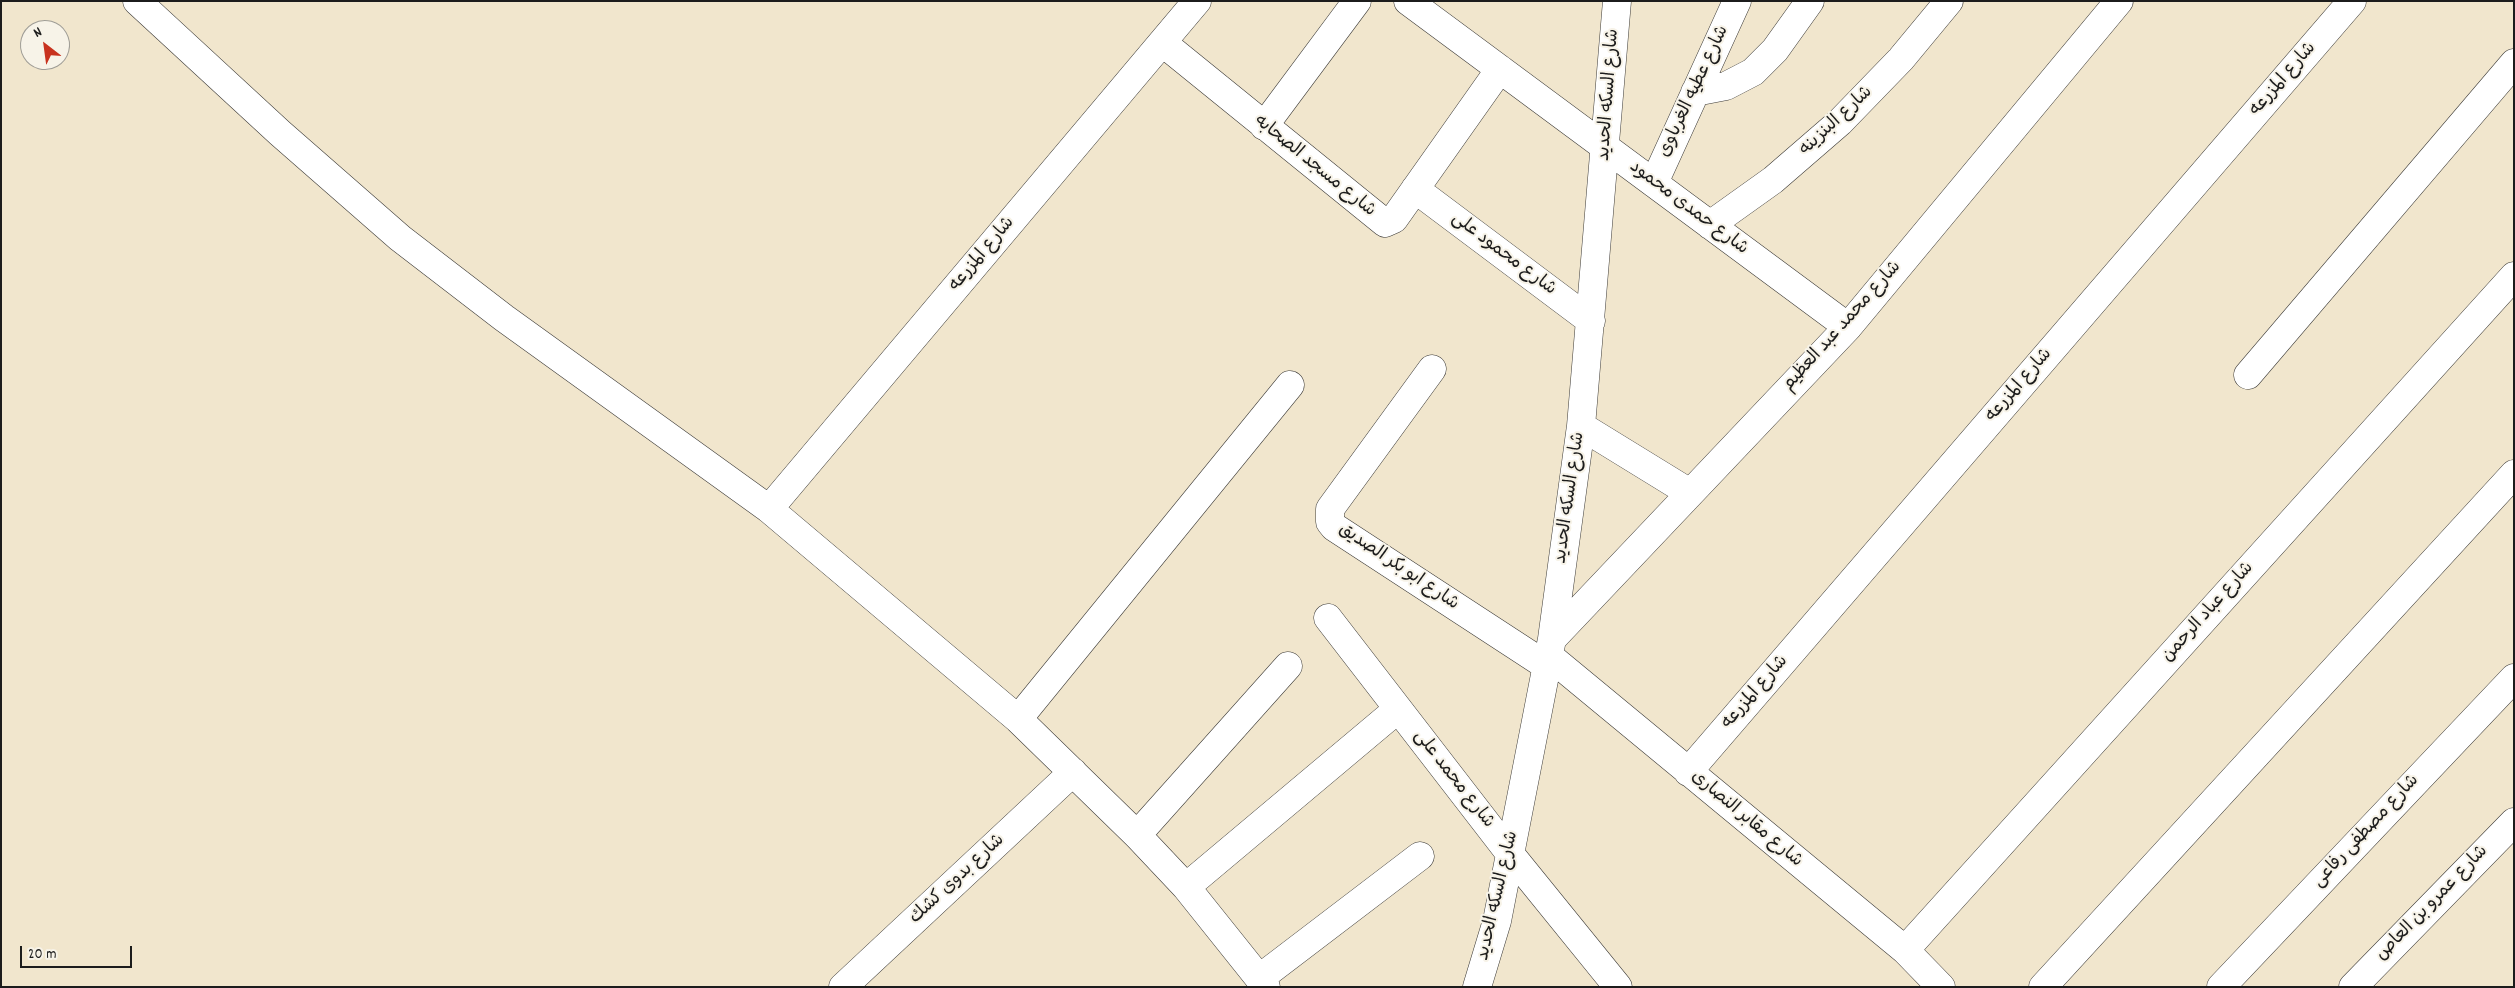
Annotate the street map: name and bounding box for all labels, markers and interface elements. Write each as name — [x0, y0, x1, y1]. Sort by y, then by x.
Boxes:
north arrow — [20, 20, 70, 70]
text: N — [30, 22, 46, 43]
street label: شارع عطيه الغرباوى — [1655, 23, 1735, 161]
street label: شارع السكه الحديد — [1595, 28, 1625, 162]
street label: شارع المزرعه — [2246, 39, 2322, 121]
street label: شارع البنزينه — [1796, 83, 1878, 161]
street label: شارع مسجد الصحابه — [1249, 111, 1379, 223]
street label: شارع حمدى محمود — [1624, 157, 1752, 261]
street label: شارع محمود على — [1446, 209, 1560, 301]
street label: شارع المزرعه — [946, 213, 1020, 297]
street label: شارع محمد عبد العظيم — [1779, 257, 1907, 397]
street label: شارع المزرعه — [1982, 345, 2058, 427]
street label: شارع السكه الحديد — [1551, 431, 1591, 565]
street label: شارع ابو بكر الصديق — [1334, 520, 1462, 616]
street label: شارع عباد الرحمن — [2158, 558, 2260, 668]
street label: شارع المزرعه — [1718, 652, 1794, 734]
street label: شارع محمد على — [1408, 727, 1498, 833]
street label: شارع مقابر النصارى — [1686, 767, 1806, 873]
street label: شارع مصطفى رفاعى — [2309, 771, 2425, 893]
street label: شارع السكه الحديد — [1474, 829, 1524, 963]
street label: شارع بدوى كشك — [906, 830, 1010, 930]
street label: شارع عمرو بن العاص — [2372, 842, 2494, 966]
scale bar — [22, 936, 135, 968]
text: 20 m — [28, 944, 56, 966]

